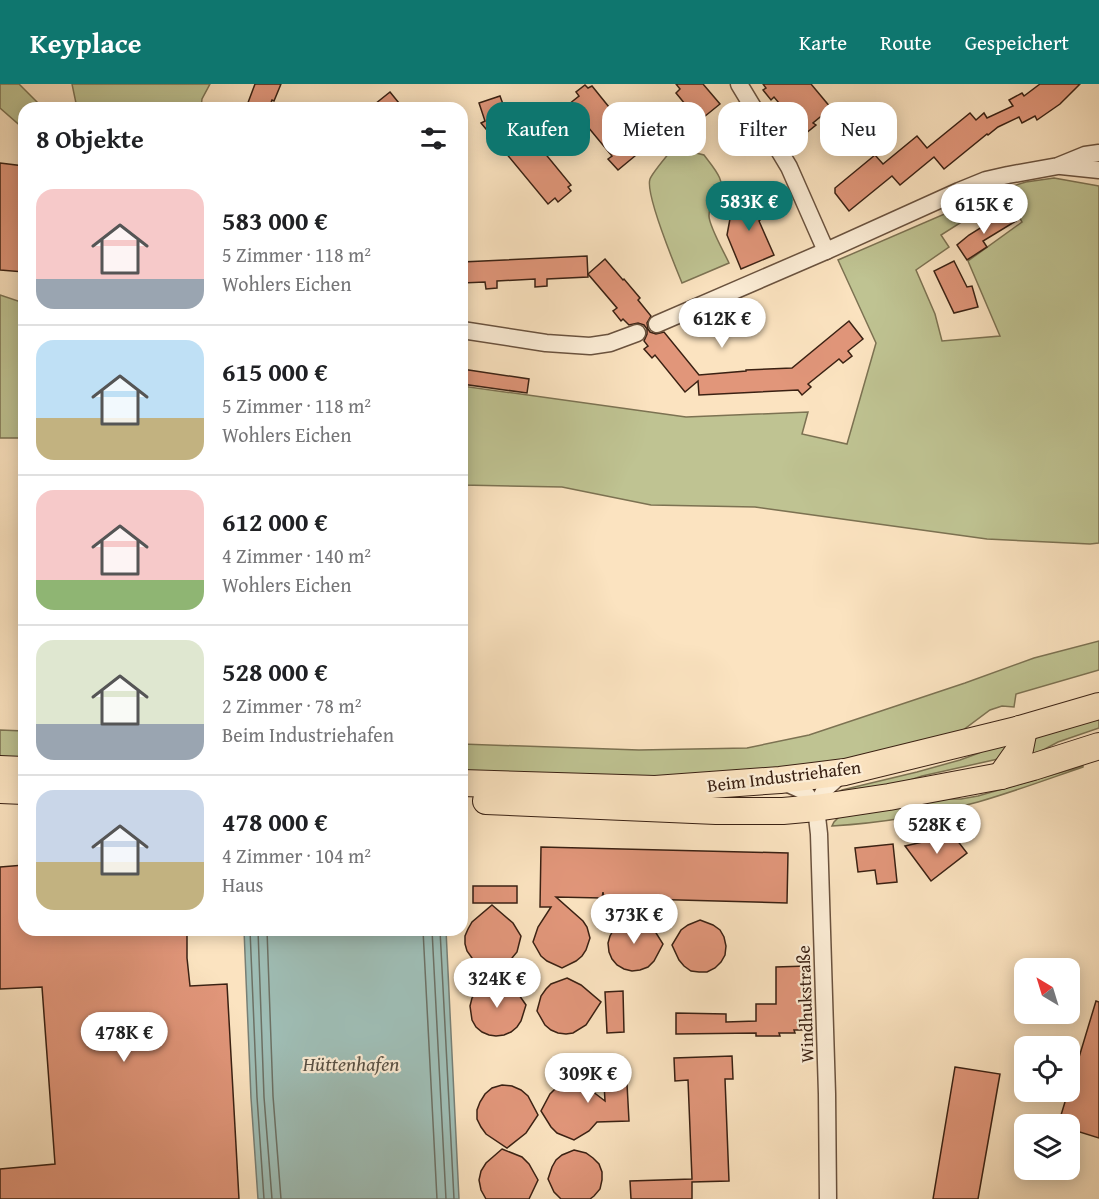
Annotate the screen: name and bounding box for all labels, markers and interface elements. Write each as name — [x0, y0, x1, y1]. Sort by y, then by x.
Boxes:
text: Keyplace — [30, 22, 141, 63]
text: Karte — [799, 27, 847, 58]
text: Route — [880, 27, 932, 58]
text: Gespeichert — [965, 27, 1069, 58]
chip: Kaufen — [486, 102, 590, 156]
chip: Mieten — [602, 102, 706, 156]
chip: Filter — [718, 102, 808, 156]
chip: Neu — [820, 102, 897, 156]
text: 8 Objekte — [36, 119, 144, 158]
icon: filters — [417, 122, 450, 155]
pin: 583K € — [700, 181, 798, 232]
pin: 615K € — [935, 184, 1033, 235]
text: 583K € — [720, 186, 778, 215]
text: 615K € — [955, 189, 1013, 218]
text: 583 000 € — [222, 201, 328, 240]
icon: home — [84, 213, 156, 285]
text: 5 Zimmer · 118 m² — [222, 240, 371, 269]
text: Wohlers Eichen — [222, 269, 351, 298]
pin: 612K € — [673, 298, 771, 349]
text: 612K € — [693, 303, 751, 332]
text: 615 000 € — [222, 352, 328, 391]
icon: home — [84, 364, 156, 436]
text: 5 Zimmer · 118 m² — [222, 391, 371, 420]
text: Wohlers Eichen — [222, 420, 351, 449]
text: 612 000 € — [222, 502, 328, 541]
icon: home — [84, 514, 156, 586]
text: 4 Zimmer · 140 m² — [222, 541, 371, 570]
text: Wohlers Eichen — [222, 570, 351, 599]
text: 528 000 € — [222, 652, 328, 691]
icon: home — [84, 664, 156, 736]
text: 2 Zimmer · 78 m² — [222, 691, 361, 720]
text: Beim Industriehafen — [222, 720, 394, 749]
street label: Beim Industriehafen — [706, 753, 862, 799]
text: 478 000 € — [222, 802, 328, 841]
pin: 528K € — [888, 804, 986, 855]
text: 528K € — [908, 809, 966, 838]
icon: home — [84, 814, 156, 886]
text: 4 Zimmer · 104 m² — [222, 841, 371, 870]
text: Haus — [222, 870, 263, 899]
pin: 373K € — [585, 894, 683, 945]
text: 373K € — [605, 899, 663, 928]
street label: Windhukstraße — [789, 945, 821, 1063]
pin: 324K € — [448, 958, 546, 1009]
north arrow — [1014, 958, 1080, 1024]
map controls — [1014, 958, 1080, 1180]
text: 324K € — [468, 963, 526, 992]
pin: 478K € — [75, 1012, 173, 1063]
text: 478K € — [95, 1017, 153, 1046]
button: locate — [1014, 1036, 1080, 1102]
water label: Hüttenhafen — [302, 1049, 399, 1078]
pin: 309K € — [539, 1053, 637, 1104]
text: 309K € — [559, 1058, 617, 1087]
button: layers — [1014, 1114, 1080, 1180]

